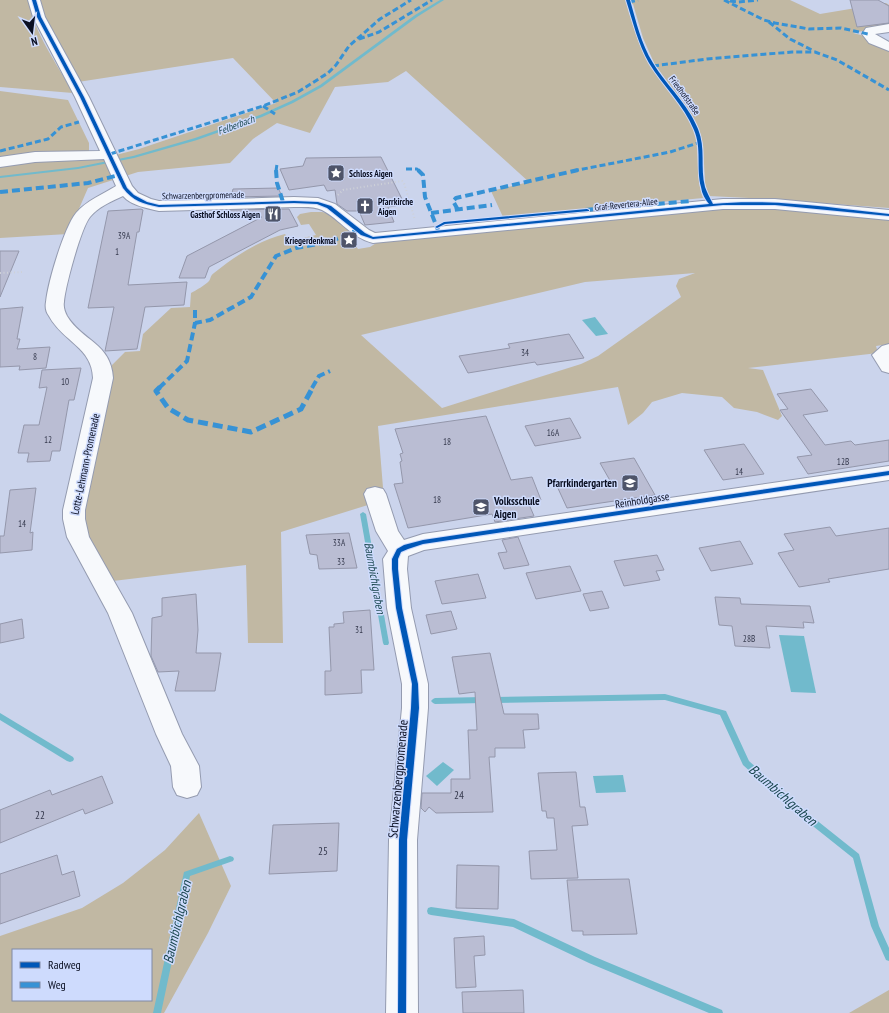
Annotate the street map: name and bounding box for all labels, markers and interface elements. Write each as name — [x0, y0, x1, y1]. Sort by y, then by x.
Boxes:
north arrow — [12, 12, 52, 52]
text: N — [30, 34, 39, 49]
street label: Friedhofstraße — [667, 73, 703, 117]
water label: Felberbach — [216, 112, 257, 138]
place icon: Schloss Aigen — [326, 163, 346, 183]
place label: Schloss Aigen — [349, 168, 393, 179]
street label: Schwarzenbergpromenade — [162, 189, 244, 201]
street label: Graf-Revertera-Allee — [594, 195, 658, 213]
church icon: Pfarrkirche Aigen — [355, 196, 375, 216]
place label: Pfarrkirche Aigen — [377, 196, 413, 217]
restaurant icon: Gasthof Schloss Aigen — [263, 204, 283, 224]
place label: Gasthof Schloss Aigen — [190, 209, 260, 220]
house number: 39A — [118, 230, 131, 241]
place icon: Kriegerdenkmal — [339, 230, 359, 250]
place label: Kriegerdenkmal — [285, 235, 337, 246]
house number: 1 — [115, 246, 119, 257]
house number: 34 — [521, 347, 529, 358]
house number: 8 — [33, 351, 37, 362]
house number: 10 — [61, 376, 69, 387]
street label: Lotte-Lehmann-Promenade — [67, 412, 103, 516]
house number: 16A — [547, 427, 560, 438]
house number: 12 — [44, 434, 52, 445]
house number: 18 — [443, 436, 451, 447]
house number: 12B — [837, 456, 849, 467]
house number: 14 — [735, 466, 743, 477]
school or university icon: Pfarrkindergarten — [620, 473, 640, 493]
place label: Pfarrkindergarten — [547, 476, 617, 490]
street label: Reinholdgasse — [614, 489, 671, 511]
house number: 18 — [433, 494, 441, 505]
place label: Volksschule Aigen — [493, 494, 540, 521]
school or university icon: Volksschule Aigen — [471, 497, 491, 517]
house number: 14 — [18, 518, 26, 529]
house number: 33A — [333, 537, 346, 548]
water label: Baumbichlgraben — [361, 541, 389, 616]
house number: 33 — [337, 556, 345, 567]
house number: 31 — [355, 624, 363, 635]
house number: 28B — [743, 633, 755, 644]
street label: Schwarzenbergpromenade — [384, 719, 412, 839]
water label: Baumbichlgraben — [745, 761, 821, 830]
house number: 24 — [454, 788, 464, 802]
house number: 22 — [35, 808, 45, 822]
house number: 25 — [318, 844, 328, 858]
water label: Baumbichlgraben — [159, 878, 195, 965]
legend — [12, 949, 152, 1001]
text: Radweg — [48, 957, 81, 972]
text: Weg — [48, 977, 66, 992]

